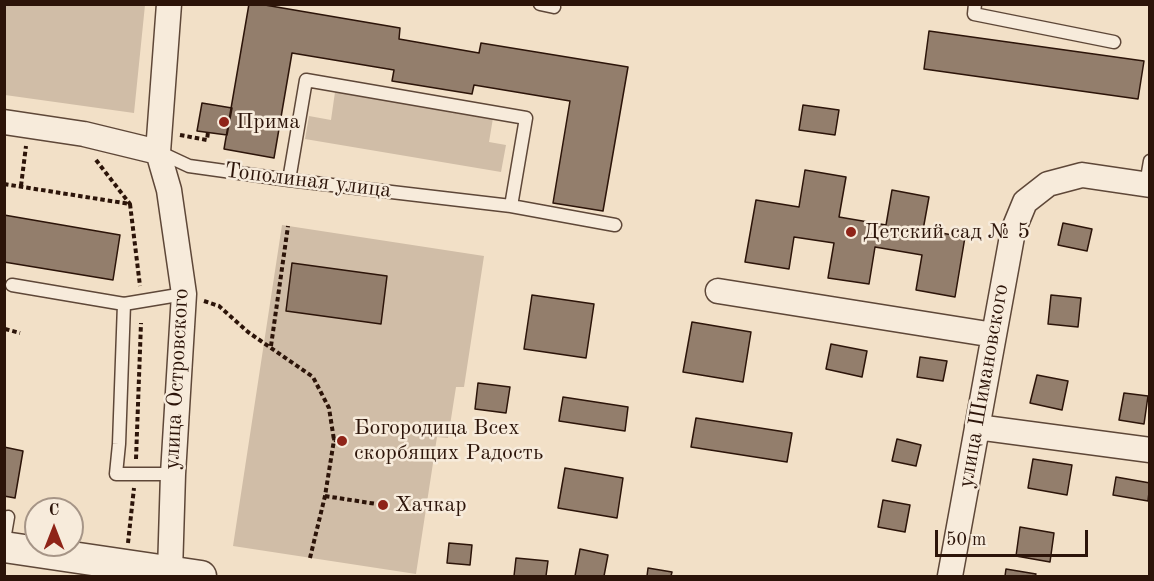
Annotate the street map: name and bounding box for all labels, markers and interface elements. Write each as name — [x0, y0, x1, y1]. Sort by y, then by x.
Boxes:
place label: Прима — [236, 109, 300, 135]
marker: Прима — [217, 115, 231, 129]
street label: Тополиная улица — [223, 158, 393, 204]
place label: Детский сад № 5 — [863, 219, 1030, 245]
marker: Детский сад № 5 — [844, 225, 858, 239]
street label: улица Шимановского — [953, 282, 1015, 490]
street label: улица Островского — [159, 288, 195, 470]
place label: Богородица Всех скорбящих Радость — [354, 415, 543, 466]
marker: Богородица Всех скорбящих Радость — [335, 434, 349, 448]
place label: Хачкар — [395, 492, 467, 518]
north arrow — [24, 497, 84, 557]
marker: Хачкар — [376, 498, 390, 512]
text: С — [49, 503, 59, 519]
scale bar — [938, 518, 1091, 556]
text: 50 m — [946, 531, 986, 549]

